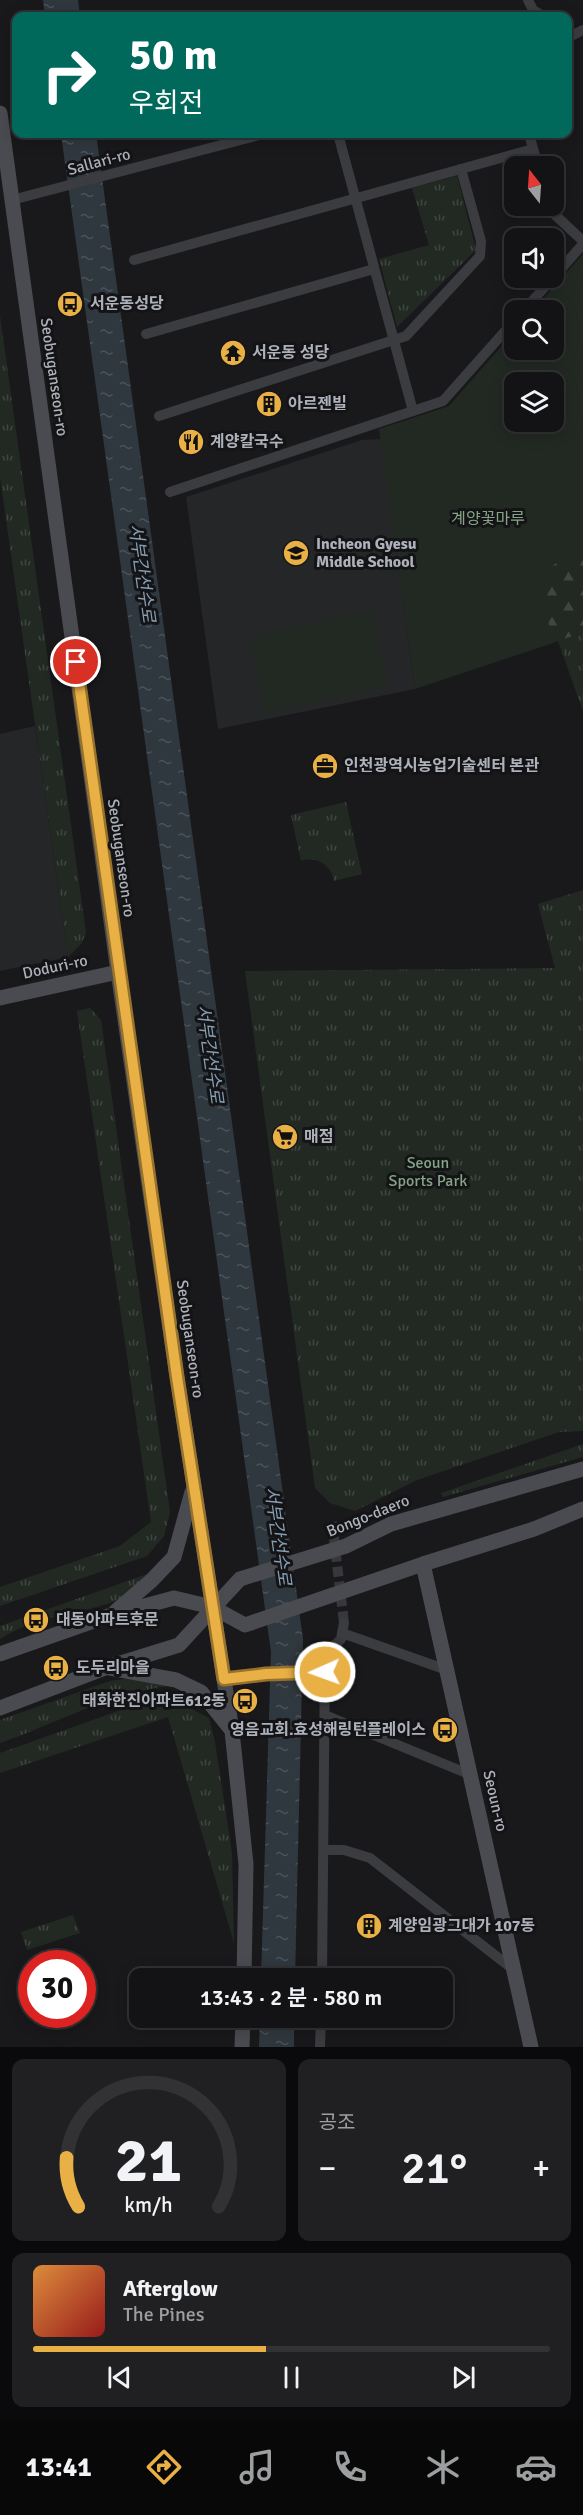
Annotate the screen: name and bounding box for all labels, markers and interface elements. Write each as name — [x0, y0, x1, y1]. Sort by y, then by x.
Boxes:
text: 50 m — [129, 30, 218, 81]
icon: right — [30, 36, 108, 114]
text: 우회전 — [129, 87, 204, 120]
street label: Sallari-ro — [65, 144, 133, 180]
north arrow — [504, 156, 564, 216]
map controls — [504, 156, 564, 432]
button: sound — [504, 228, 564, 288]
bus stop icon: 서운동성당 — [55, 289, 85, 319]
place label: 서운동성당 — [90, 294, 164, 314]
button: search — [504, 300, 564, 360]
street label: Seobuganseon-ro — [36, 317, 72, 437]
temple icon: 서운동 성당 — [218, 338, 248, 368]
place label: 서운동 성당 — [252, 343, 329, 363]
button: layers — [504, 372, 564, 432]
building icon: 아르젠빌 — [254, 389, 284, 419]
place label: 아르젠빌 — [288, 394, 347, 414]
restaurant icon: 계양칼국수 — [176, 427, 206, 457]
place label: 계양칼국수 — [210, 432, 284, 452]
park label: 계양꽃마루 — [451, 509, 525, 529]
water label: 서부간선수로 — [124, 522, 160, 625]
place label: Incheon Gyesu Middle School — [316, 534, 417, 572]
school or university icon: Incheon Gyesu Middle School — [281, 538, 311, 568]
pin — [50, 636, 101, 687]
icon: arrive — [59, 645, 92, 678]
office icon: 인천광역시농업기술센터 본관 — [310, 751, 340, 781]
place label: 인천광역시농업기술센터 본관 — [344, 756, 539, 776]
street label: Seobuganseon-ro — [103, 798, 139, 918]
street label: Doduri-ro — [21, 950, 89, 984]
water label: 서부간선수로 — [192, 1003, 228, 1106]
supermarket icon: 매점 — [270, 1122, 300, 1152]
place label: 매점 — [304, 1127, 333, 1147]
park label: Seoun Sports Park — [389, 1153, 467, 1191]
street label: Seobuganseon-ro — [172, 1279, 208, 1399]
water label: 서부간선수로 — [260, 1485, 296, 1588]
street label: Bongo-daero — [324, 1490, 412, 1542]
bus stop icon: 대동아파트후문 — [21, 1605, 51, 1635]
place label: 대동아파트후문 — [56, 1610, 159, 1630]
position arrow — [293, 1640, 357, 1704]
bus stop icon: 도두리마을 — [41, 1653, 71, 1683]
place label: 도두리마을 — [76, 1658, 150, 1678]
bus stop icon: 태화한진아파트612동 — [230, 1686, 260, 1716]
place label: 태화한진아파트612동 — [82, 1691, 226, 1711]
bus stop icon: 영음교회.효성해링턴플레이스 — [430, 1715, 460, 1745]
place label: 영음교회.효성해링턴플레이스 — [230, 1720, 426, 1740]
street label: Seoun-ro — [478, 1768, 512, 1834]
building icon: 계양임광그대가 107동 — [354, 1911, 384, 1941]
place label: 계양임광그대가 107동 — [388, 1916, 535, 1936]
speed limit sign: 30 — [18, 1950, 96, 2028]
text: 13:43 · 2 분 · 580 m — [200, 1984, 382, 2011]
text: 공조 — [319, 2110, 355, 2135]
text: 21 — [115, 2122, 182, 2199]
text: 21° — [401, 2141, 467, 2196]
text: − — [319, 2148, 336, 2189]
text: + — [532, 2148, 550, 2189]
text: km/h — [124, 2192, 173, 2218]
text: Afterglow — [123, 2275, 218, 2302]
text: The Pines — [123, 2302, 205, 2327]
icon: previous — [103, 2361, 136, 2394]
icon: pause — [275, 2361, 308, 2394]
icon: next — [447, 2361, 480, 2394]
icon: directions — [143, 2446, 185, 2488]
icon: music — [236, 2446, 278, 2488]
icon: phone — [329, 2446, 371, 2488]
icon: climate — [422, 2446, 464, 2488]
icon: car — [515, 2446, 557, 2488]
text: 13:41 — [26, 2451, 92, 2484]

